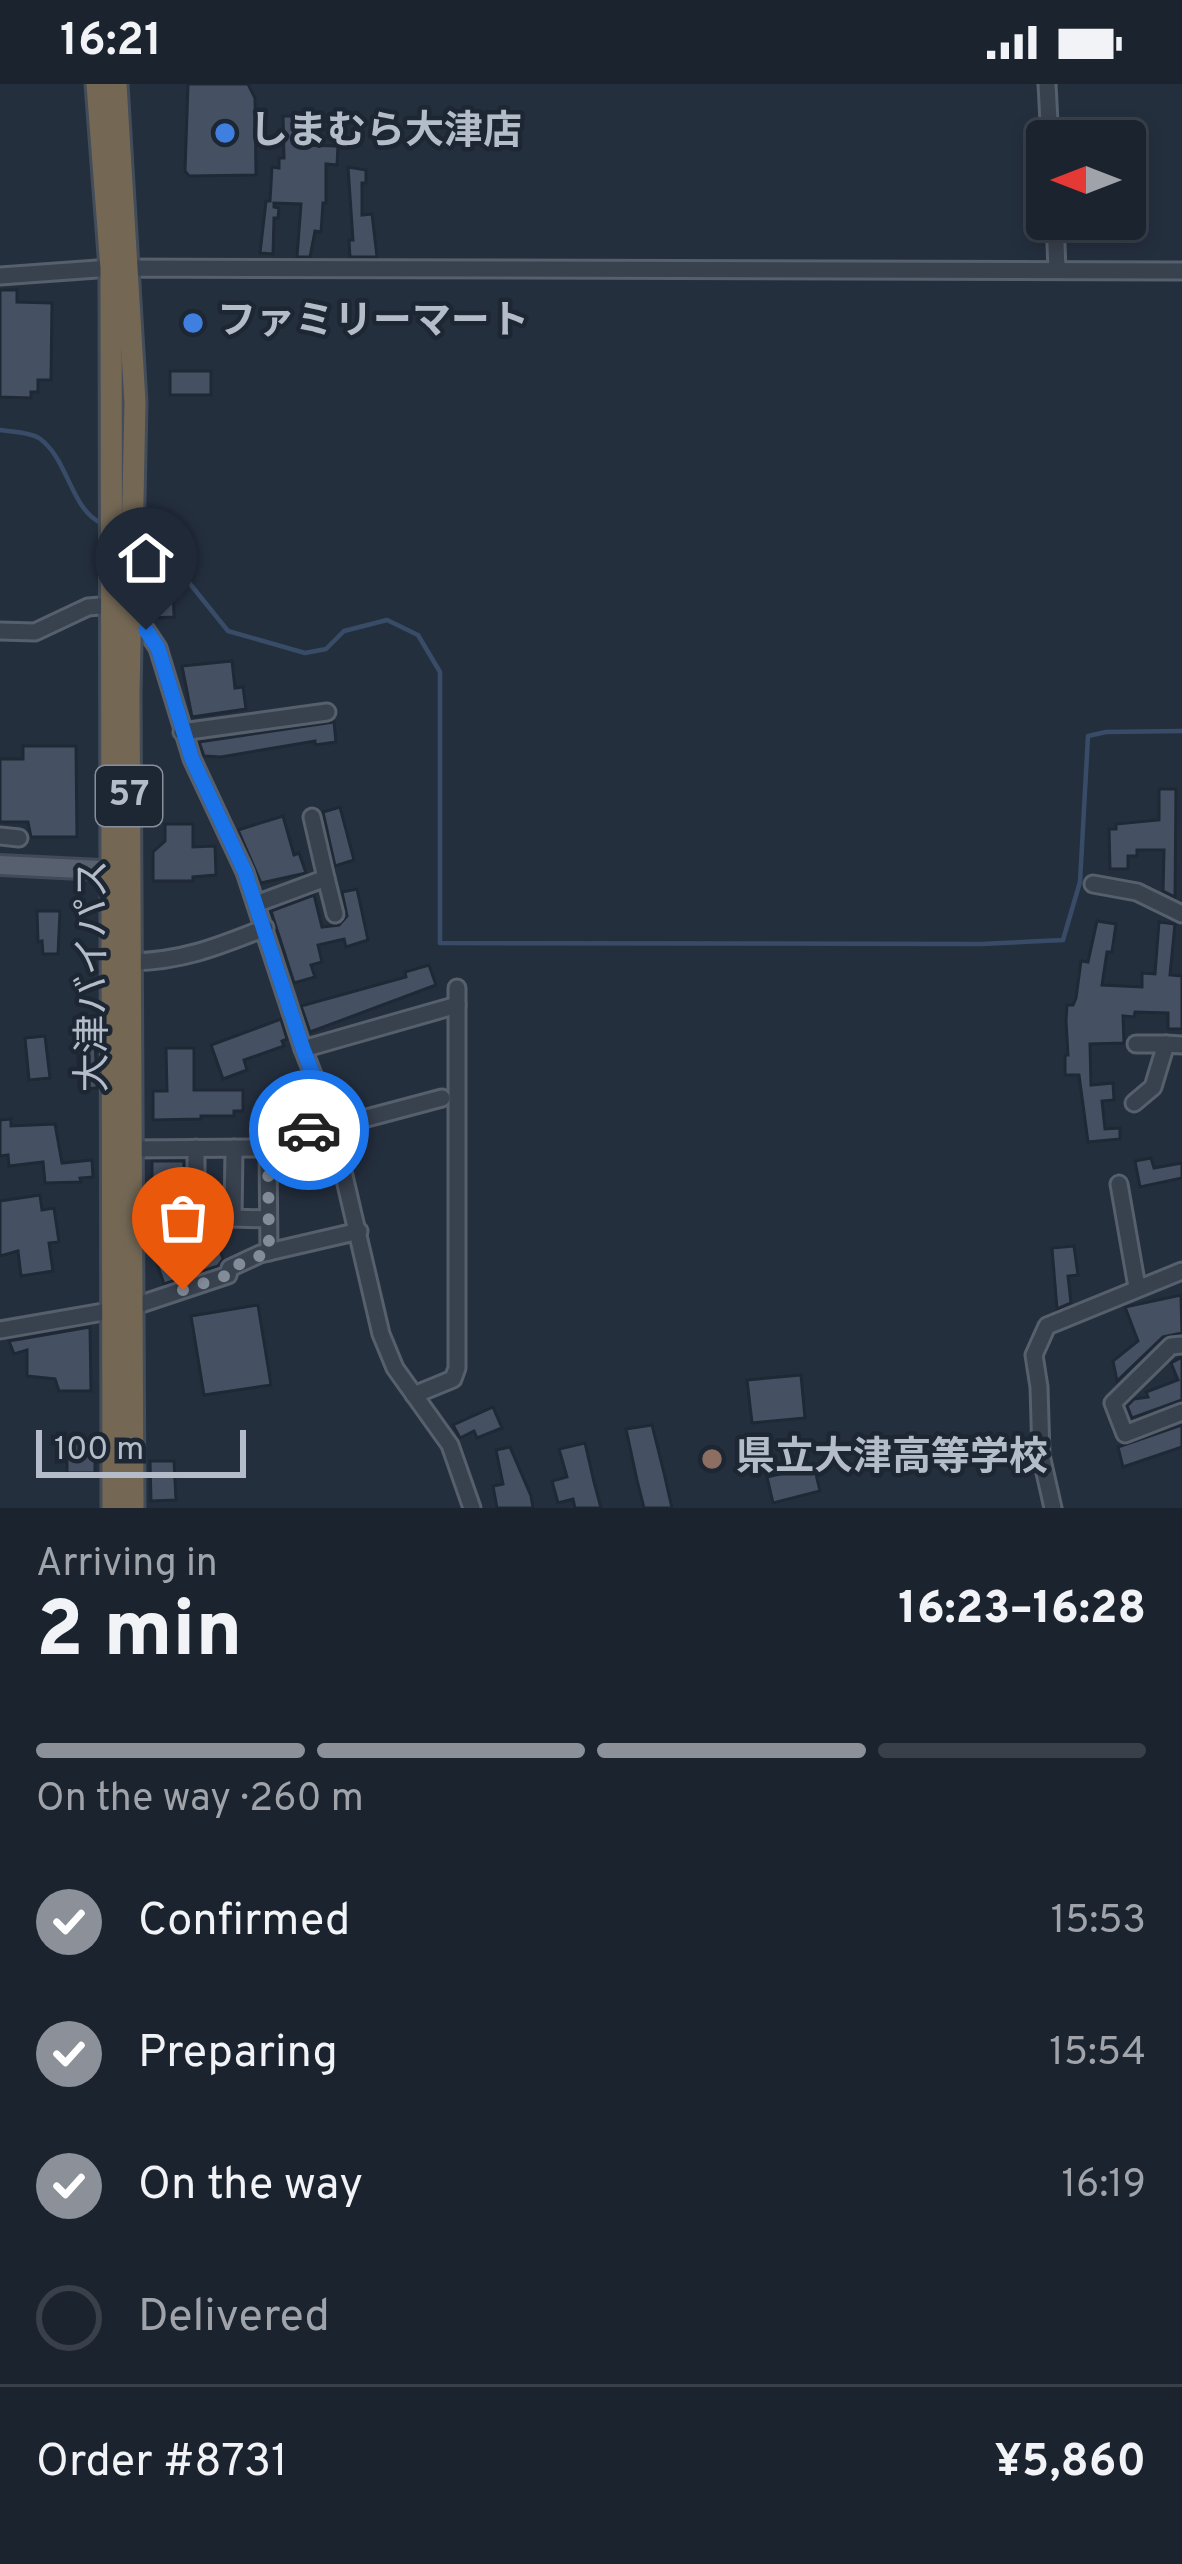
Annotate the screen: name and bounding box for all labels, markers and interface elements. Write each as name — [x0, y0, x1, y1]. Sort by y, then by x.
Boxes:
text: 16:21 — [60, 14, 162, 71]
place label: しまむら大津店 — [249, 109, 522, 158]
marker: しまむら大津店 — [212, 120, 238, 146]
north arrow — [1026, 120, 1146, 240]
map controls — [1026, 120, 1146, 240]
place label: ファミリーマート — [217, 299, 529, 348]
marker: ファミリーマート — [180, 310, 206, 336]
pin — [95, 507, 197, 630]
icon: home — [113, 525, 179, 591]
road number: 57 — [96, 766, 162, 826]
street label: 大津バイパス — [71, 859, 120, 1093]
courier — [249, 1070, 369, 1190]
icon: car — [276, 1097, 342, 1163]
pin — [132, 1167, 234, 1290]
icon: bag — [150, 1185, 216, 1251]
scale bar — [36, 1424, 246, 1477]
text: 100 m — [54, 1430, 144, 1472]
place label: 県立大津高等学校 — [736, 1435, 1048, 1484]
marker: 県立大津高等学校 — [699, 1446, 725, 1472]
text: Arriving in — [36, 1541, 218, 1590]
text: 16:23–16:28 — [898, 1582, 1146, 1639]
text: 2 min — [36, 1585, 242, 1684]
text: On the way · 260 m — [36, 1776, 364, 1825]
icon: check — [36, 1889, 102, 1955]
text: Confirmed — [138, 1894, 350, 1951]
text: 15:53 — [1051, 1898, 1146, 1947]
icon: check — [36, 2021, 102, 2087]
text: Preparing — [138, 2026, 338, 2083]
text: 15:54 — [1049, 2030, 1146, 2079]
icon: check — [36, 2153, 102, 2219]
text: On the way — [138, 2158, 363, 2215]
text: 16:19 — [1062, 2162, 1146, 2211]
text: Delivered — [138, 2290, 330, 2347]
text: Order #8731 — [36, 2435, 288, 2492]
text: ¥5,860 — [994, 2435, 1146, 2492]

